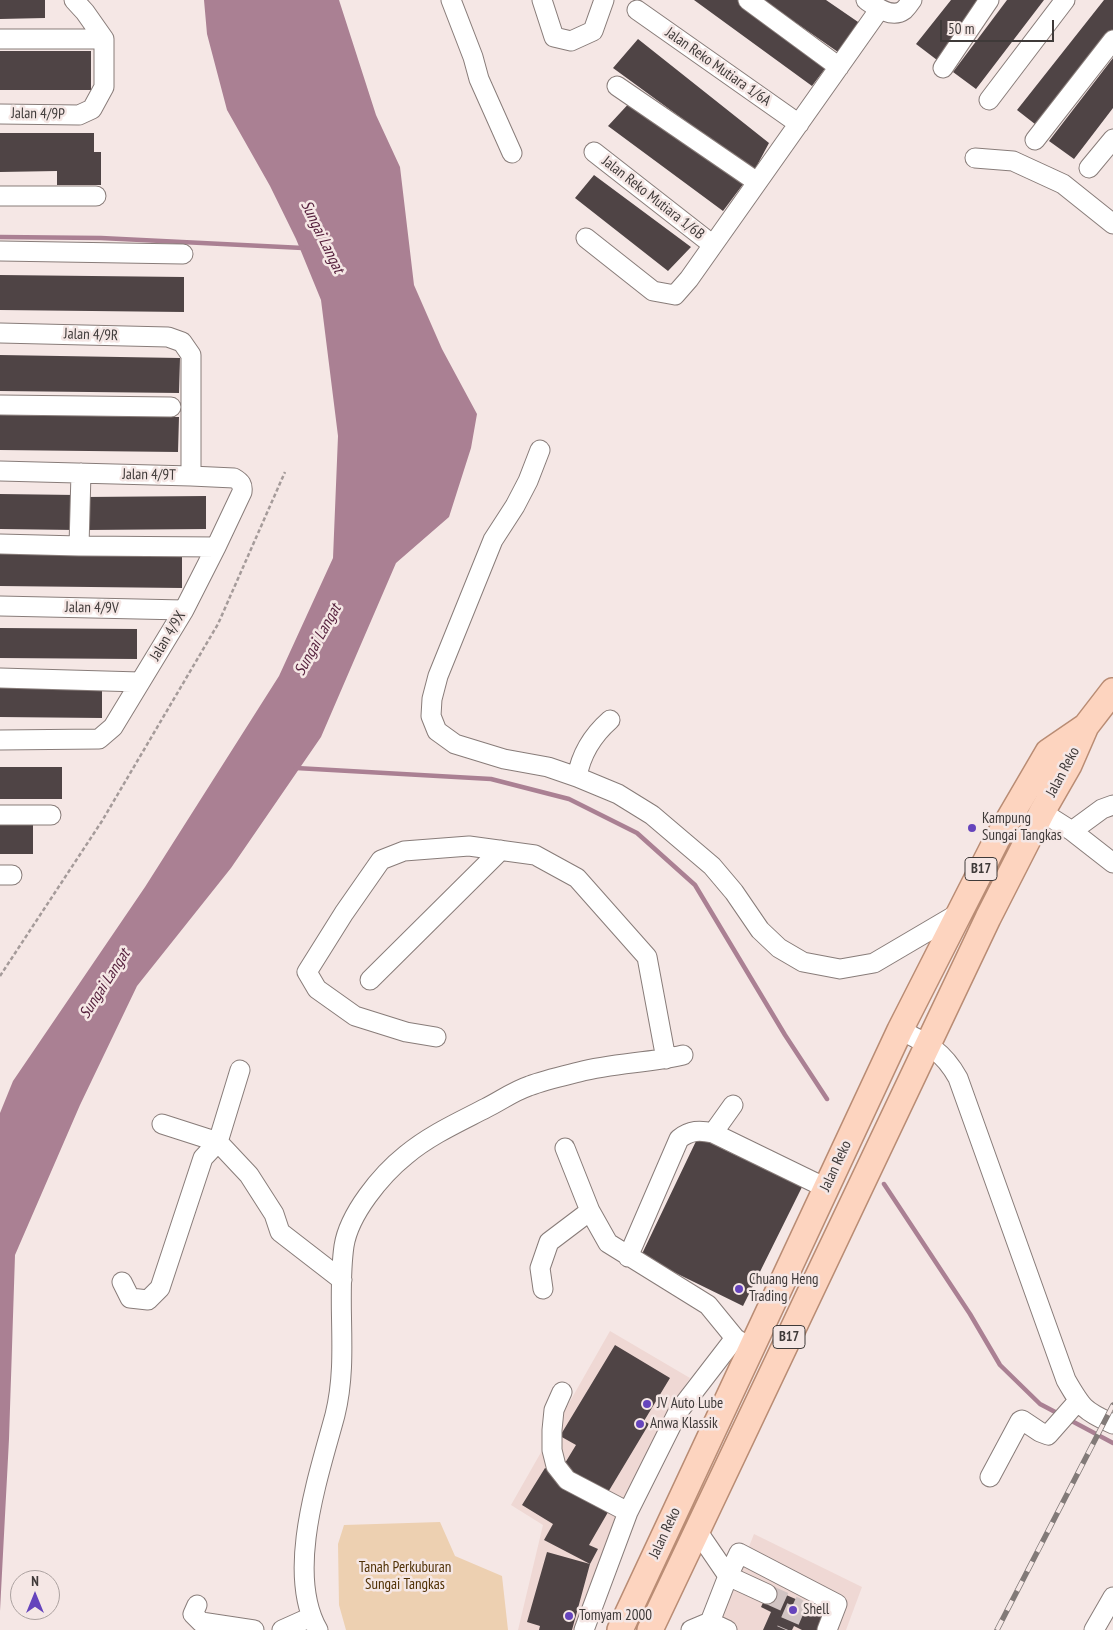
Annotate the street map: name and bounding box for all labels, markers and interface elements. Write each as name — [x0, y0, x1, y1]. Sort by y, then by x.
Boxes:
scale bar — [943, 10, 1057, 42]
text: 50 m — [948, 19, 974, 38]
street label: Jalan Reko Mutiara 1/6A — [662, 24, 774, 110]
street label: Jalan 4/9P — [11, 105, 65, 123]
street label: Jalan Reko Mutiara 1/6B — [598, 153, 708, 243]
water label: Sungai Langat — [296, 197, 348, 277]
street label: Jalan 4/9R — [64, 325, 118, 345]
street label: Jalan 4/9T — [122, 466, 176, 484]
street label: Jalan 4/9V — [65, 599, 119, 617]
water label: Sungai Langat — [291, 601, 345, 679]
street label: Jalan 4/9X — [146, 608, 190, 664]
street label: Jalan Reko — [1042, 744, 1084, 800]
place label: Kampung Sungai Tangkas — [982, 810, 1062, 845]
marker: Kampung Sungai Tangkas — [966, 822, 978, 834]
road number: B17 — [965, 858, 997, 881]
water label: Sungai Langat — [76, 946, 134, 1022]
street label: Jalan Reko — [816, 1138, 856, 1194]
place label: Chuang Heng Trading — [749, 1271, 819, 1306]
marker: Chuang Heng Trading — [733, 1283, 745, 1295]
road number: B17 — [773, 1325, 805, 1348]
place label: JV Auto Lube — [657, 1395, 723, 1413]
marker: JV Auto Lube — [641, 1398, 653, 1410]
place label: Anwa Klassik — [650, 1415, 718, 1433]
marker: Anwa Klassik — [634, 1418, 646, 1430]
street label: Jalan Reko — [645, 1505, 685, 1561]
park label: Tanah Perkuburan Sungai Tangkas — [359, 1559, 451, 1594]
north arrow — [10, 1570, 60, 1620]
text: N — [31, 1572, 39, 1590]
place label: Shell — [803, 1601, 829, 1619]
marker: Shell — [787, 1604, 799, 1616]
place label: Tomyam 2000 — [579, 1607, 652, 1625]
marker: Tomyam 2000 — [563, 1610, 575, 1622]

